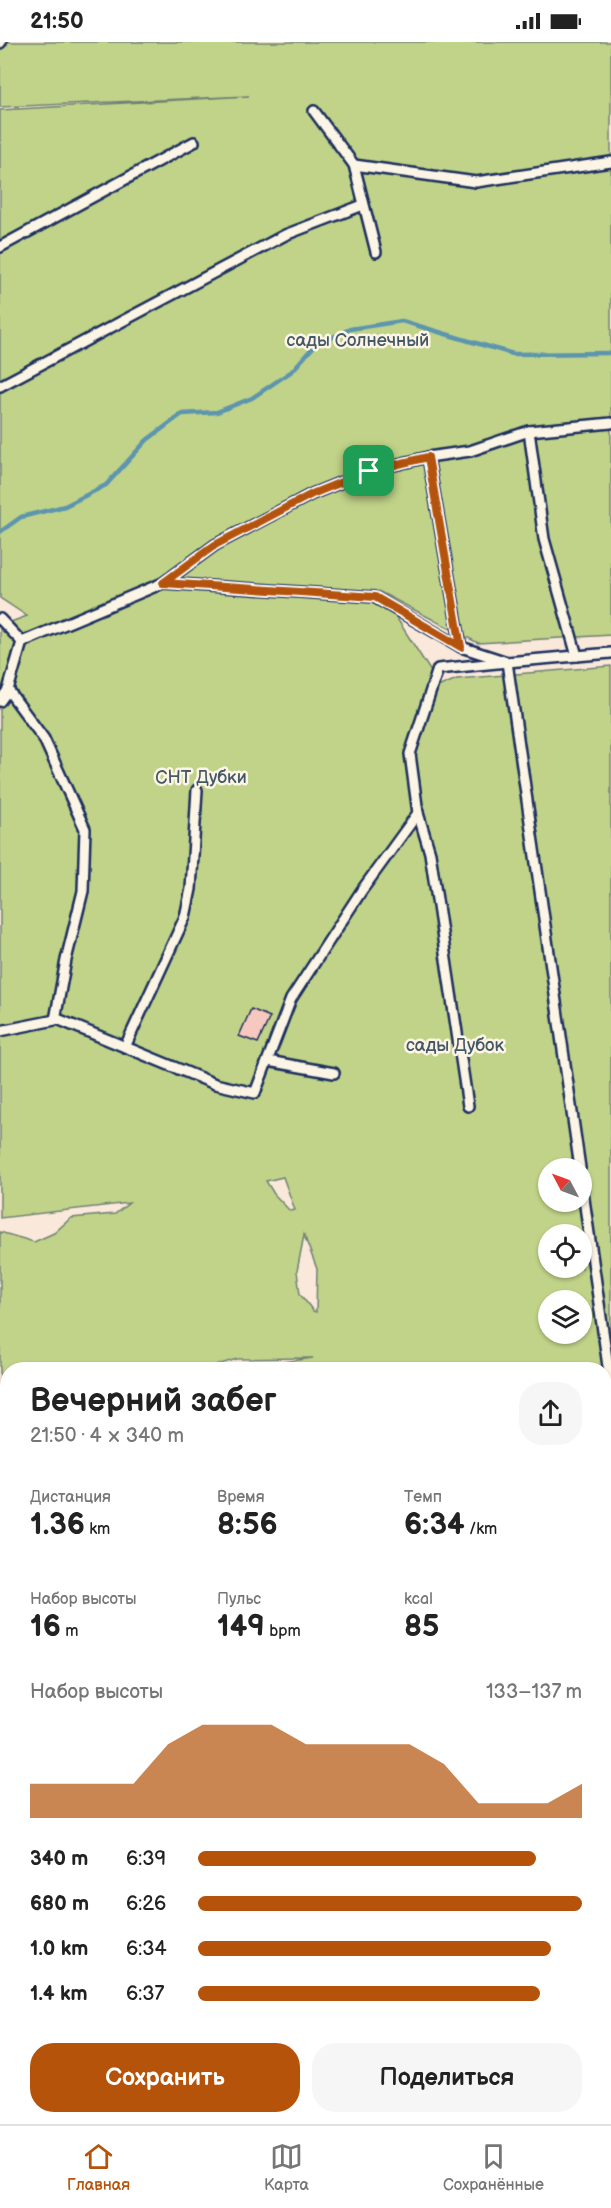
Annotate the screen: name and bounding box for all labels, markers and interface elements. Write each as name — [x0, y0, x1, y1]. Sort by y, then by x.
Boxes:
text: 21:50 — [30, 8, 84, 35]
park label: сады Солнечный — [287, 330, 429, 351]
pin — [343, 445, 394, 496]
icon: arrive — [352, 454, 385, 487]
park label: СНТ Дубки — [155, 767, 247, 788]
park label: сады Дубок — [406, 1035, 504, 1056]
north arrow — [538, 1158, 592, 1212]
map controls — [538, 1158, 592, 1344]
button: locate — [538, 1224, 592, 1278]
button: layers — [538, 1290, 592, 1344]
text: Вечерний забег — [30, 1381, 277, 1421]
button: share — [519, 1382, 582, 1445]
text: 21:50 · 4 × 340 m — [30, 1424, 184, 1448]
text: Дистанция — [30, 1488, 111, 1507]
text: Время — [217, 1488, 265, 1507]
text: Темп — [404, 1488, 442, 1507]
text: 1.36 — [30, 1507, 85, 1543]
text: 8:56 — [217, 1507, 278, 1543]
text: 6:34 — [404, 1507, 465, 1543]
text: km — [85, 1520, 110, 1539]
text: /km — [465, 1520, 497, 1539]
text: Набор высоты — [30, 1590, 137, 1609]
text: Пульс — [217, 1590, 261, 1609]
text: kcal — [404, 1590, 433, 1609]
text: 16 — [30, 1609, 61, 1645]
text: 149 — [217, 1609, 265, 1645]
text: 85 — [404, 1609, 439, 1645]
text: m — [61, 1622, 78, 1641]
text: bpm — [265, 1622, 301, 1641]
text: Набор высоты — [30, 1680, 163, 1704]
text: 133–137 m — [486, 1680, 582, 1704]
text: 340 m — [30, 1847, 88, 1871]
text: 6:39 — [126, 1847, 166, 1871]
text: 680 m — [30, 1892, 89, 1916]
text: 6:26 — [126, 1892, 166, 1916]
text: 1.0 km — [30, 1937, 88, 1961]
text: 6:34 — [126, 1937, 167, 1961]
text: 1.4 km — [30, 1982, 88, 2006]
text: 6:37 — [126, 1982, 164, 2006]
button: Сохранить — [30, 2043, 300, 2112]
button: Поделиться — [312, 2043, 582, 2112]
tab: Главная — [67, 2140, 130, 2195]
tab: Карта — [264, 2140, 309, 2195]
tab: Сохранённые — [443, 2140, 544, 2195]

